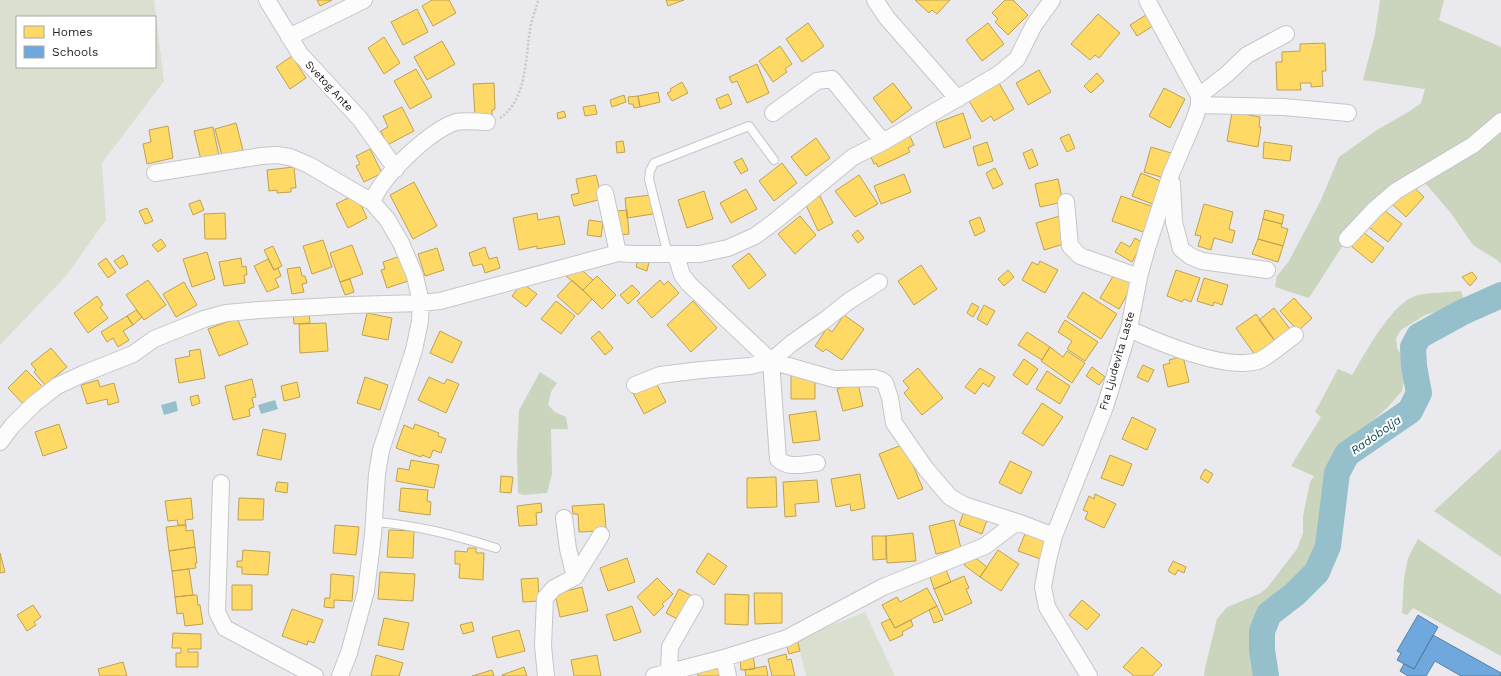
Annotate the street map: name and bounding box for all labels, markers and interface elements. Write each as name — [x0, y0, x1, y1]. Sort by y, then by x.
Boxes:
legend — [16, 16, 156, 68]
text: Homes — [52, 25, 93, 39]
text: Schools — [52, 45, 98, 59]
street label: Svetog Ante — [302, 58, 356, 114]
street label: Fra Ljudevita Laste — [1097, 310, 1137, 412]
water label: Radobolja — [1348, 412, 1404, 457]

